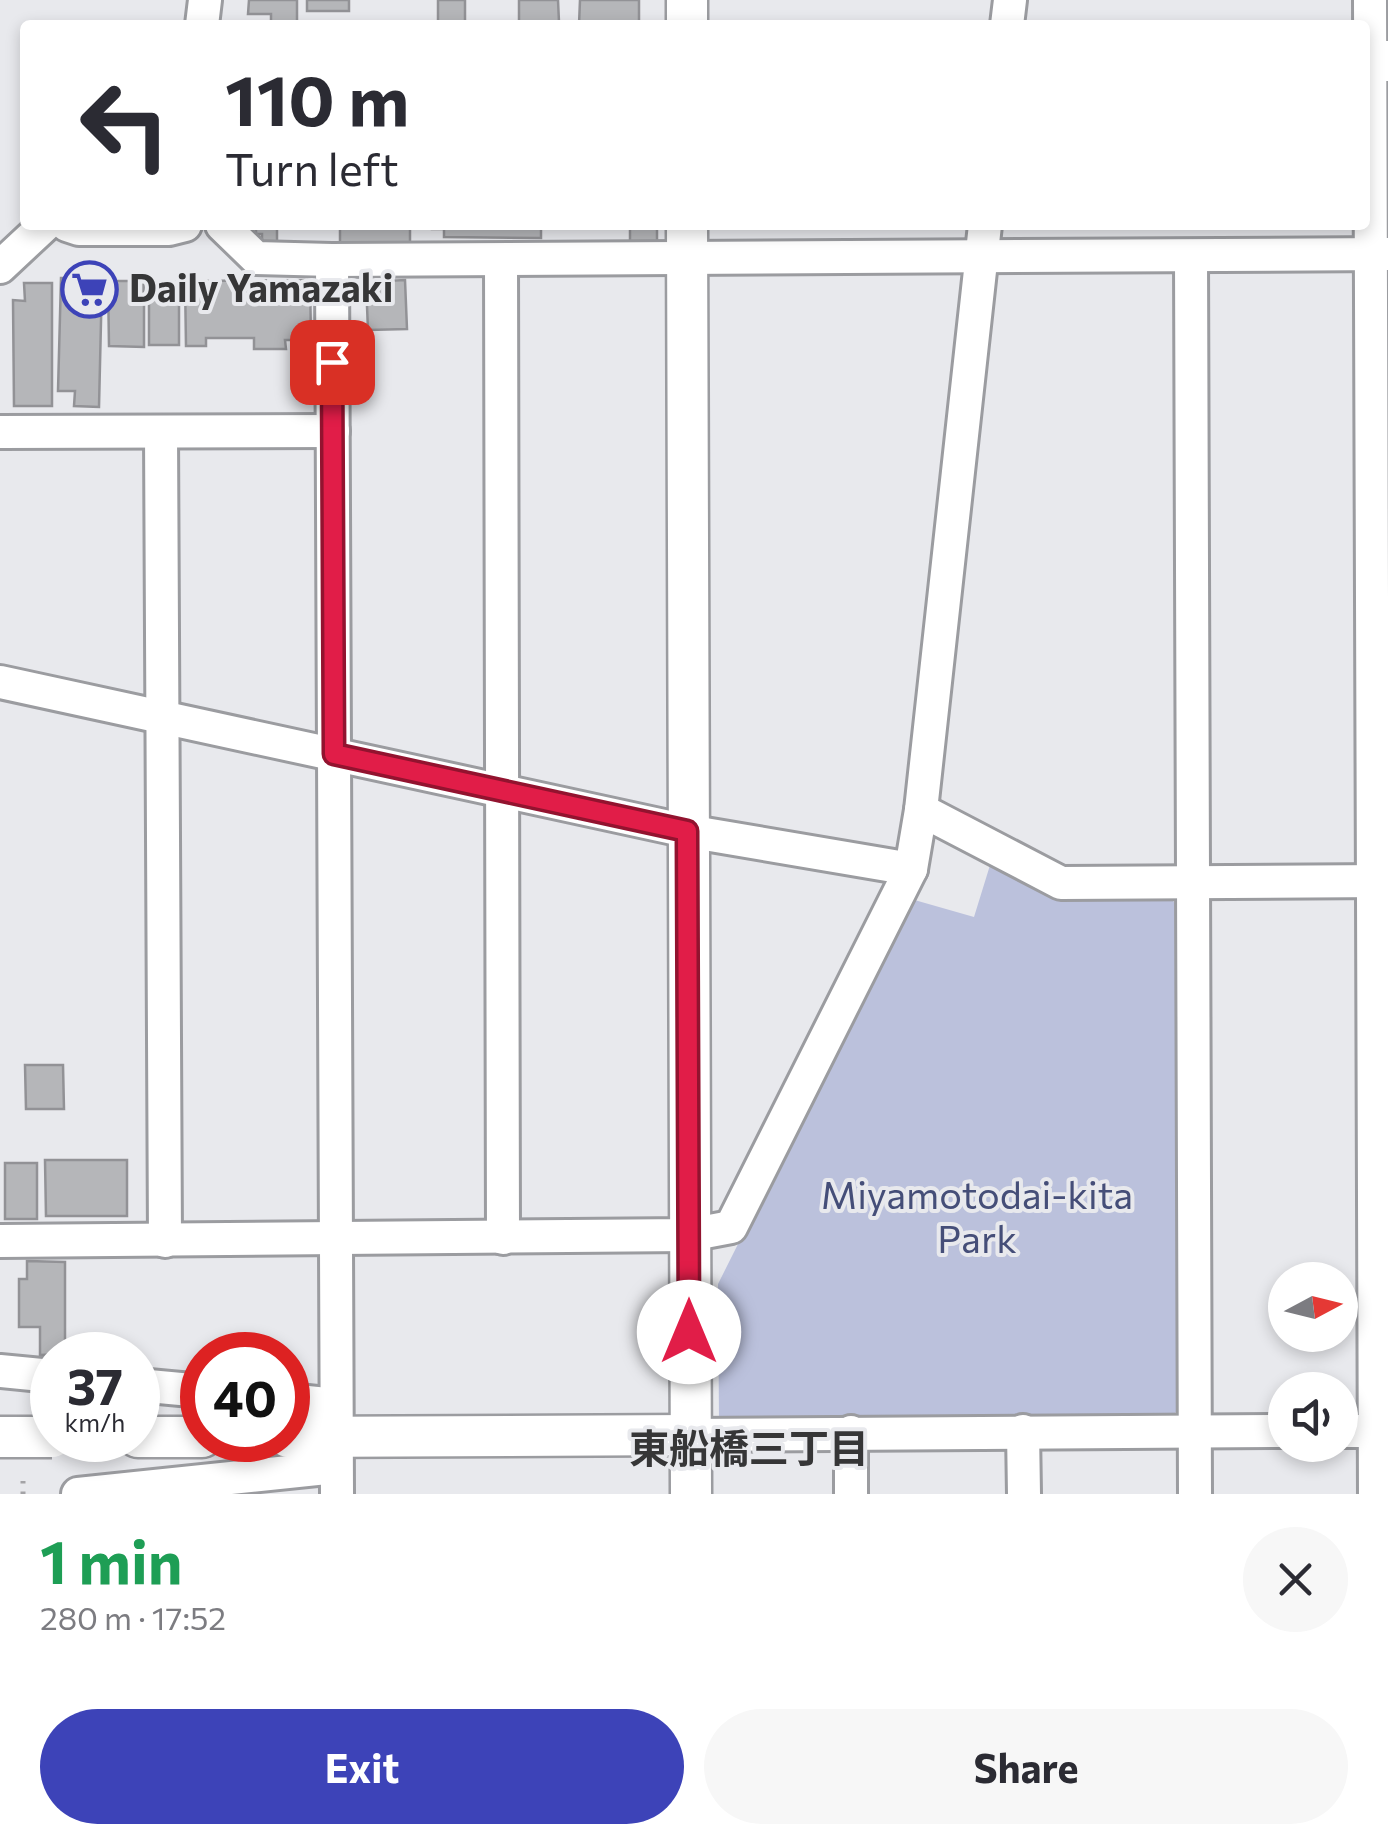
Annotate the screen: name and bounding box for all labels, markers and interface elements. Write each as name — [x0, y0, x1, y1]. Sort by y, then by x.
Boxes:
text: 110 m — [225, 55, 409, 140]
icon: left — [60, 60, 190, 190]
text: Turn left — [225, 140, 399, 195]
supermarket icon: Daily Yamazaki — [60, 259, 120, 319]
place label: Daily Yamazaki — [129, 263, 393, 310]
pin — [290, 320, 375, 405]
icon: arrive — [305, 335, 360, 390]
park label: Miyamotodai-kita Park — [821, 1170, 1133, 1261]
north arrow — [1268, 1262, 1358, 1352]
map controls — [1268, 1262, 1358, 1462]
position arrow — [637, 1280, 741, 1384]
speed limit sign: 40 — [180, 1332, 310, 1462]
text: 37 — [67, 1354, 123, 1415]
button: sound — [1268, 1372, 1358, 1462]
text: km/h — [65, 1407, 125, 1437]
district label: 東船橋三丁目 — [629, 1422, 869, 1471]
text: 1 min — [40, 1523, 182, 1596]
button: close — [1243, 1527, 1348, 1632]
text: 280 m · 17:52 — [40, 1597, 226, 1637]
button: Exit — [40, 1709, 684, 1824]
button: Share — [704, 1709, 1348, 1824]

